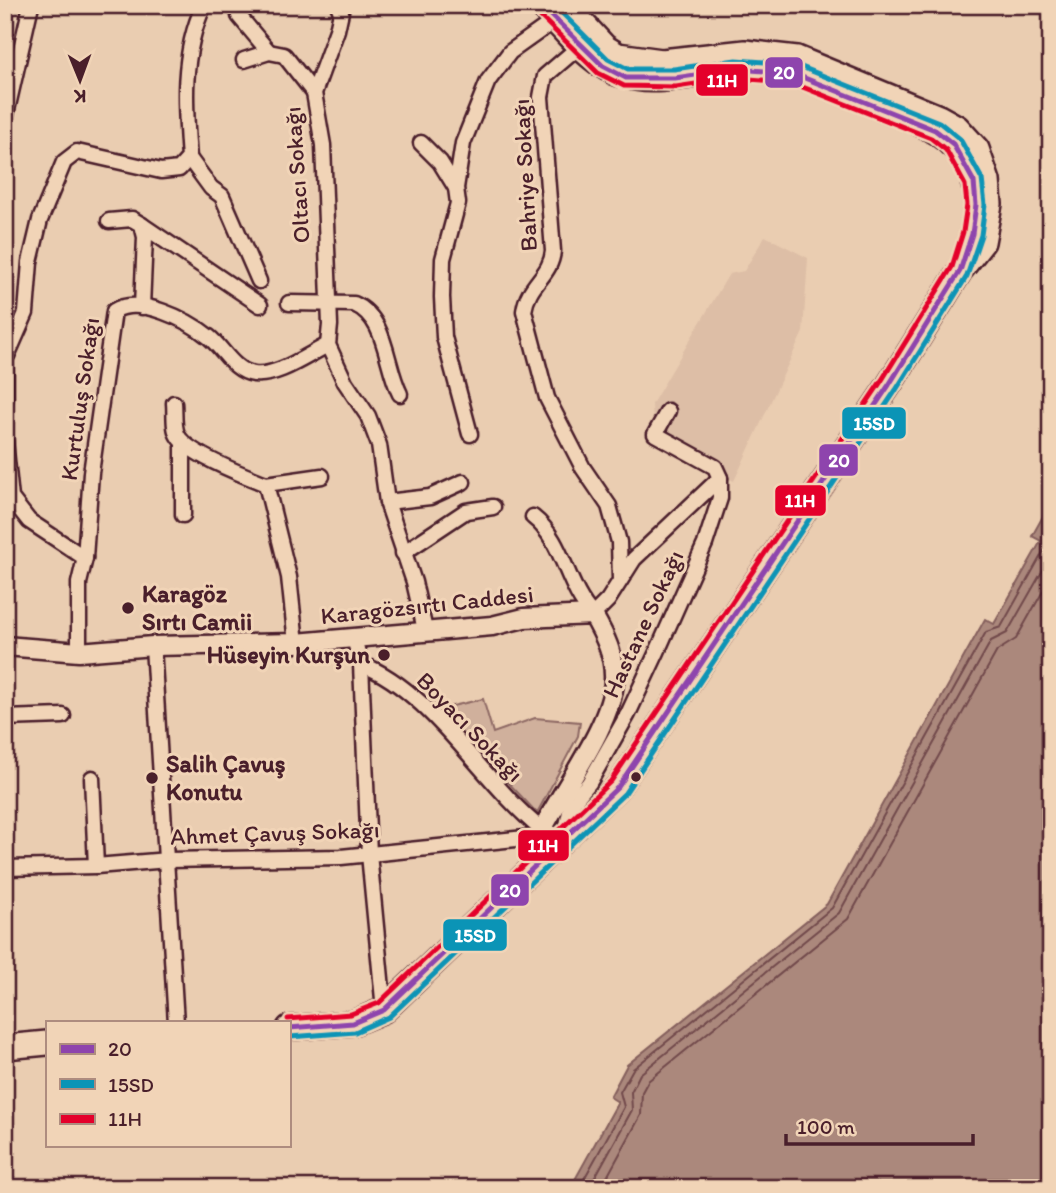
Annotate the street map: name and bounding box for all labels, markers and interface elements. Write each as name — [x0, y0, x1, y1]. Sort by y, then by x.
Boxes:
north arrow — [46, 46, 116, 116]
line badge: 20 — [764, 56, 804, 89]
text: 20 — [773, 61, 795, 84]
line badge: 11H — [695, 63, 749, 97]
text: 11H — [707, 69, 737, 92]
text: K — [73, 85, 87, 108]
street label: Bahriye Sokağı — [506, 98, 543, 252]
street label: Oltacı Sokağı — [277, 106, 316, 244]
street label: Kurtuluş Sokağı — [54, 315, 105, 482]
line badge: 15SD — [841, 406, 907, 440]
text: 15SD — [853, 412, 895, 435]
line badge: 20 — [818, 443, 859, 477]
text: 20 — [828, 449, 850, 472]
line badge: 11H — [774, 484, 827, 517]
text: 11H — [785, 489, 815, 512]
street label: Hastane Sokağı — [596, 545, 689, 702]
place label: Karagöz Sırtı Camii — [142, 579, 252, 636]
street label: Karagözsırtı Caddesi — [319, 579, 535, 630]
marker: Karagöz Sırtı Camii — [120, 600, 136, 616]
place label: Hüseyin Kurşun — [207, 640, 370, 670]
marker: Hüseyin Kurşun — [376, 647, 392, 663]
street label: Boyacı Sokağı — [411, 666, 530, 788]
place label: Salih Çavuş Konutu — [166, 749, 286, 806]
marker: Salih Çavuş Konutu — [144, 770, 160, 786]
unlabelled marker — [629, 770, 643, 784]
street label: Ahmet Çavuş Sokağı — [170, 814, 380, 851]
line badge: 11H — [517, 829, 570, 862]
text: 11H — [528, 834, 558, 857]
line badge: 20 — [490, 873, 530, 907]
text: 20 — [499, 879, 521, 902]
line badge: 15SD — [442, 918, 508, 952]
text: 15SD — [454, 924, 496, 947]
legend — [46, 1021, 290, 1148]
text: 20 — [108, 1036, 132, 1061]
text: 15SD — [108, 1072, 154, 1097]
scale bar — [786, 1102, 974, 1146]
text: 11H — [108, 1106, 142, 1131]
text: 100 m — [797, 1114, 855, 1139]

